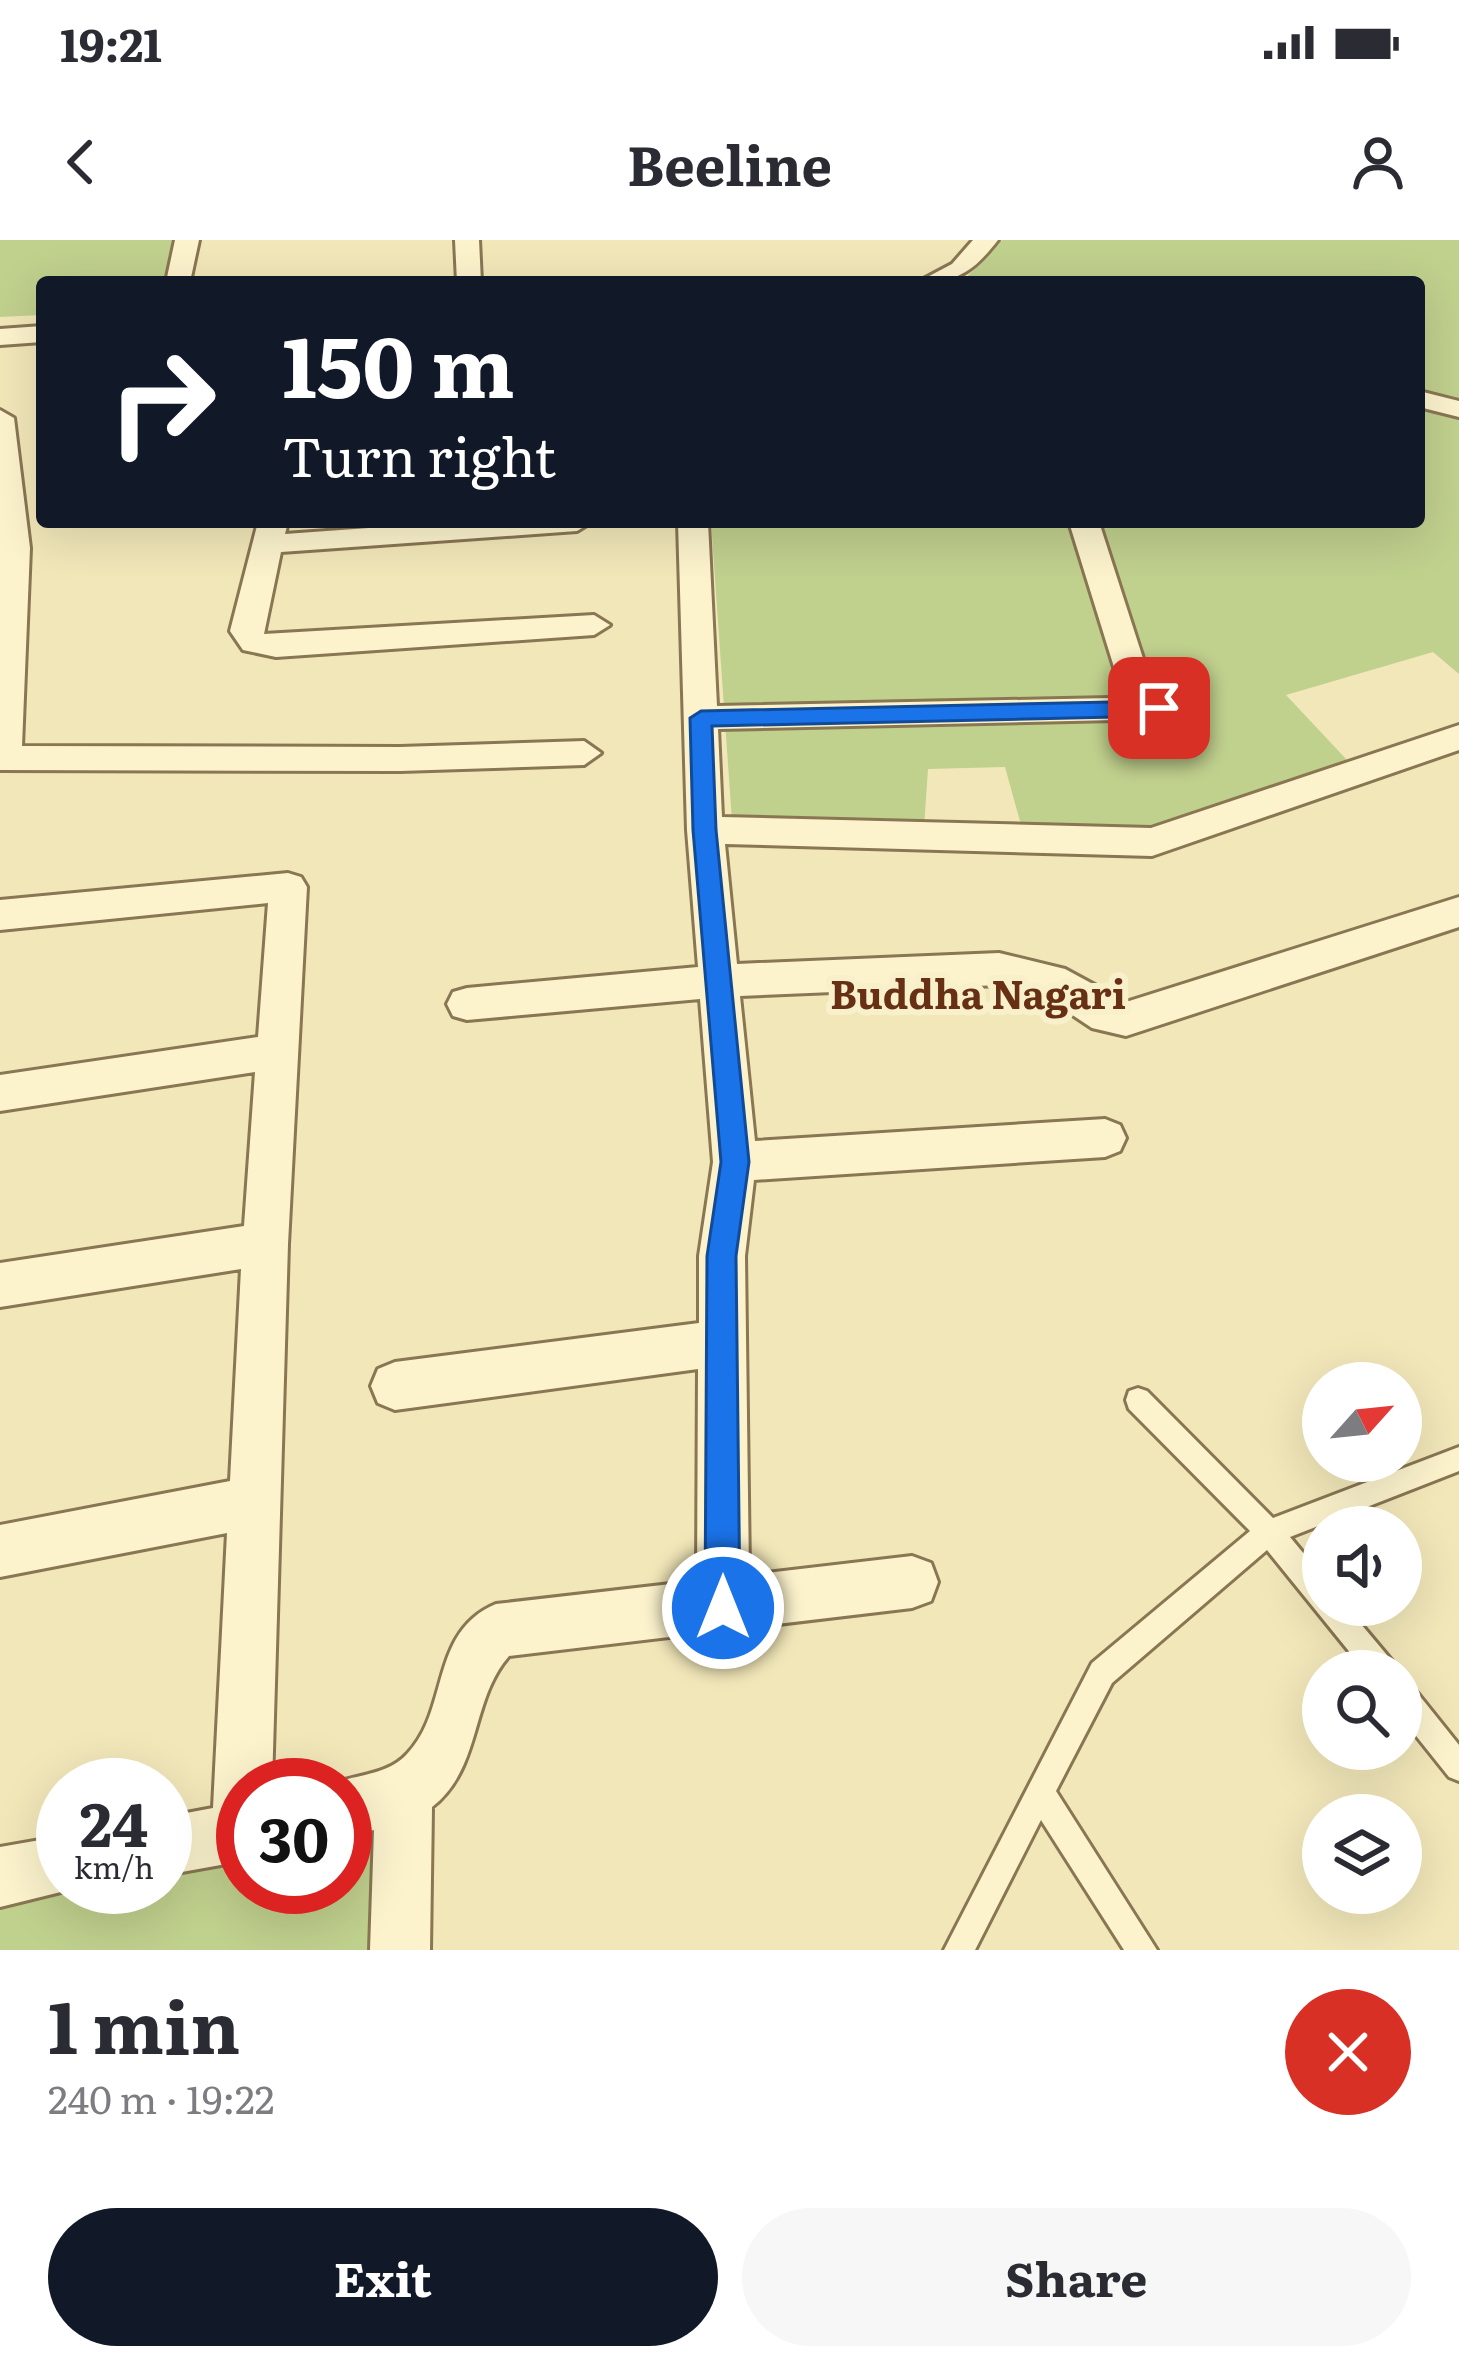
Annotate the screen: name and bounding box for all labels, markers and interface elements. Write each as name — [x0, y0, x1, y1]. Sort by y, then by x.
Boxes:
text: 19:21 — [60, 9, 162, 76]
text: Beeline — [627, 122, 832, 203]
icon: back — [48, 129, 114, 195]
icon: person — [1345, 129, 1411, 195]
text: 150 m — [282, 299, 515, 424]
icon: right — [84, 324, 240, 480]
text: Turn right — [282, 413, 556, 494]
pin — [1108, 657, 1210, 759]
icon: arrive — [1126, 675, 1192, 741]
district label: Buddha Nagari — [830, 963, 1126, 1021]
north arrow — [1302, 1362, 1422, 1482]
map controls — [1302, 1362, 1422, 1914]
button: sound — [1302, 1506, 1422, 1626]
position arrow — [660, 1545, 786, 1671]
button: search — [1302, 1650, 1422, 1770]
speed limit sign: 30 — [216, 1758, 372, 1914]
text: 24 — [80, 1776, 148, 1865]
button: layers — [1302, 1794, 1422, 1914]
text: km/h — [74, 1844, 154, 1888]
text: 1 min — [48, 1969, 240, 2076]
button: close — [1285, 1989, 1411, 2115]
text: 240 m · 19:22 — [48, 2068, 274, 2126]
button: Exit — [48, 2208, 718, 2346]
button: Share — [742, 2208, 1411, 2346]

